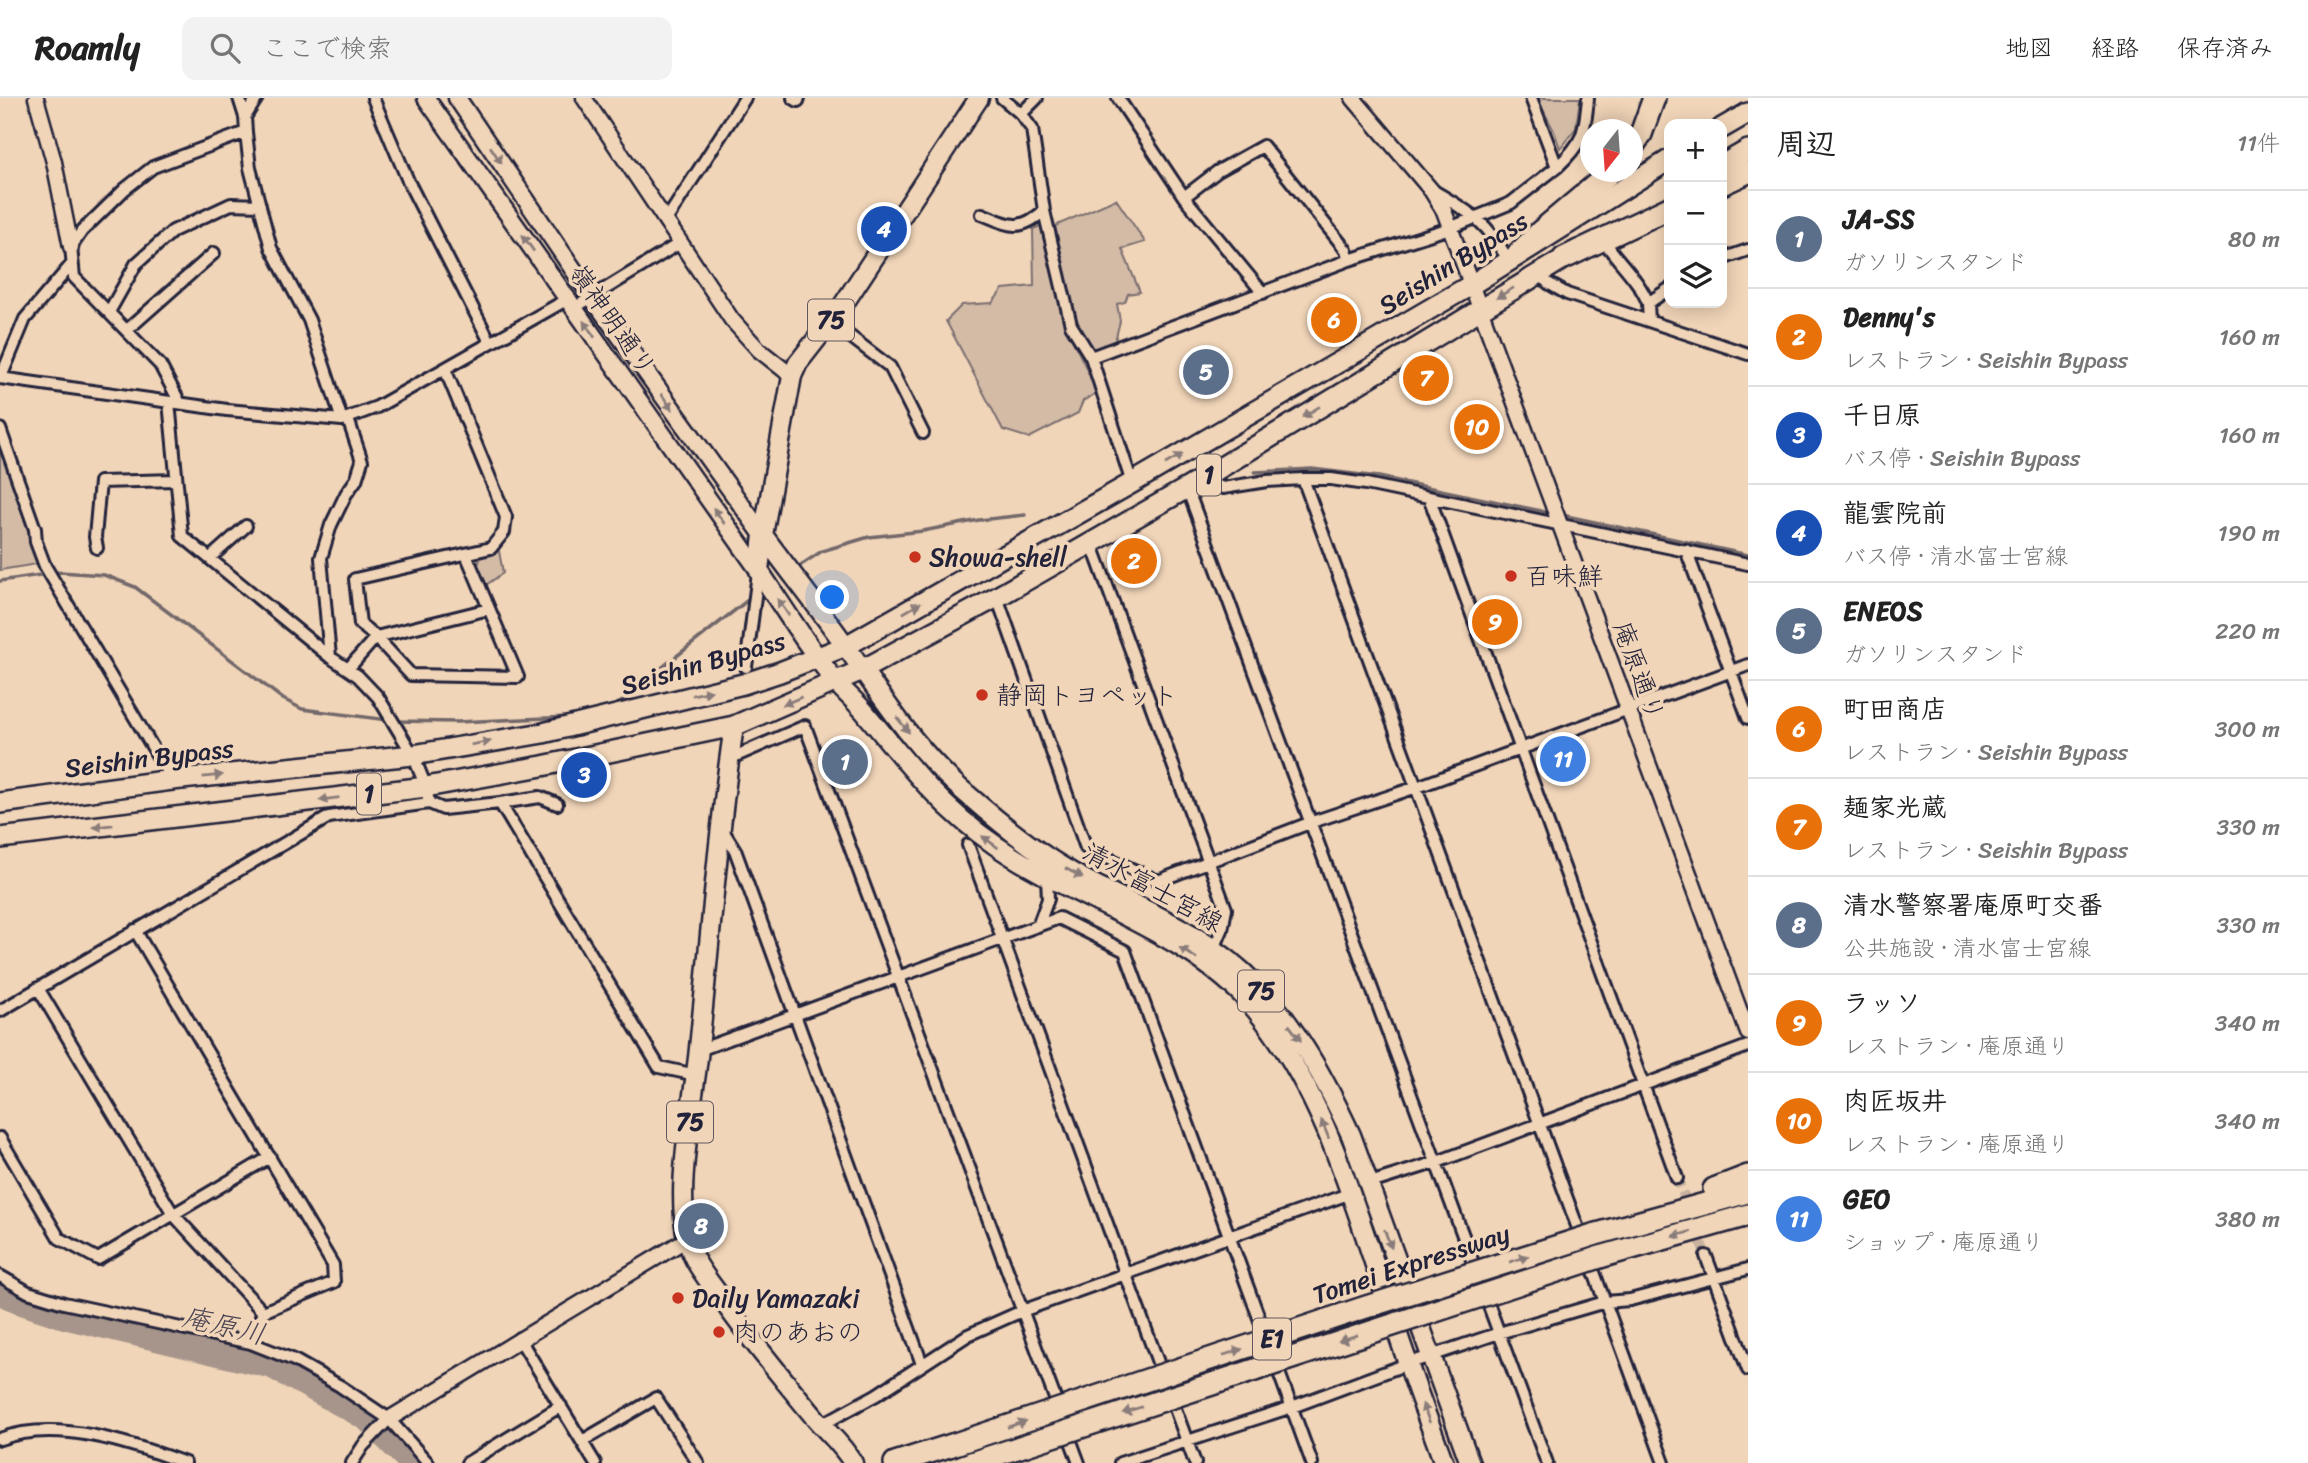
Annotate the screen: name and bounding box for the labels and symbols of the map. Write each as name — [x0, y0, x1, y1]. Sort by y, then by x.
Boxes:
north arrow — [1580, 119, 1643, 182]
one-way arrow — [489, 145, 502, 164]
street label: Seishin Bypass — [1369, 198, 1538, 327]
pin: 4 — [861, 203, 907, 255]
one-way arrow — [521, 234, 535, 252]
street label: 嶺神明通り — [557, 254, 669, 386]
one-way arrow — [1495, 287, 1514, 299]
pin: 6 — [1311, 294, 1357, 346]
road number: 75 — [808, 300, 854, 341]
one-way arrow — [582, 320, 596, 338]
pin: 5 — [1183, 346, 1229, 398]
pin: 7 — [1403, 352, 1449, 404]
one-way arrow — [660, 393, 674, 411]
pin: 10 — [1454, 401, 1500, 453]
one-way arrow — [1301, 405, 1321, 418]
one-way arrow — [1164, 453, 1183, 465]
road number: 1 — [1197, 454, 1221, 496]
one-way arrow — [713, 506, 726, 525]
place label: Showa-shell — [929, 534, 1067, 580]
pin: 2 — [1111, 535, 1157, 587]
marker: Showa-shell — [907, 549, 923, 565]
place label: 百味鮮 — [1525, 553, 1603, 599]
marker: 百味鮮 — [1503, 568, 1519, 584]
your location — [815, 580, 849, 614]
pin: 9 — [1472, 596, 1518, 648]
one-way arrow — [776, 598, 790, 616]
one-way arrow — [902, 602, 922, 614]
street label: 庵原通り — [1600, 614, 1678, 728]
street label: Seishin Bypass — [615, 617, 792, 709]
place label: 静岡トヨペット — [996, 672, 1178, 718]
one-way arrow — [691, 687, 713, 698]
marker: 静岡トヨペット — [974, 687, 990, 703]
one-way arrow — [781, 696, 802, 707]
one-way arrow — [895, 716, 910, 734]
street label: Seishin Bypass — [62, 725, 237, 791]
pin: 11 — [1540, 733, 1586, 785]
pin: 1 — [822, 736, 868, 788]
one-way arrow — [470, 738, 492, 749]
pin: 3 — [561, 749, 607, 801]
one-way arrow — [203, 770, 225, 781]
road number: 1 — [357, 774, 381, 814]
one-way arrow — [318, 793, 340, 804]
one-way arrow — [92, 820, 114, 831]
street label: 清水富士宮線 — [1074, 829, 1232, 945]
one-way arrow — [982, 834, 1000, 849]
one-way arrow — [1064, 867, 1084, 879]
one-way arrow — [1179, 947, 1198, 960]
road number: 75 — [1238, 970, 1284, 1012]
one-way arrow — [1287, 1023, 1302, 1041]
road number: 75 — [667, 1102, 713, 1142]
one-way arrow — [1320, 1119, 1331, 1140]
pin: 8 — [678, 1200, 724, 1252]
street label: Tomei Expressway — [1306, 1210, 1516, 1318]
one-way arrow — [1383, 1229, 1394, 1250]
one-way arrow — [1671, 1229, 1693, 1240]
one-way arrow — [1509, 1253, 1530, 1263]
place label: Daily Yamazaki — [692, 1275, 860, 1321]
marker: Daily Yamazaki — [670, 1290, 686, 1306]
water label: 庵原川 — [177, 1292, 270, 1359]
place label: 肉のあおの — [733, 1309, 863, 1355]
road number: E1 — [1253, 1318, 1291, 1359]
marker: 肉のあおの — [711, 1324, 727, 1340]
one-way arrow — [1337, 1333, 1358, 1344]
one-way arrow — [1222, 1346, 1243, 1357]
one-way arrow — [1420, 1403, 1431, 1424]
one-way arrow — [1121, 1405, 1142, 1415]
one-way arrow — [1007, 1418, 1028, 1429]

